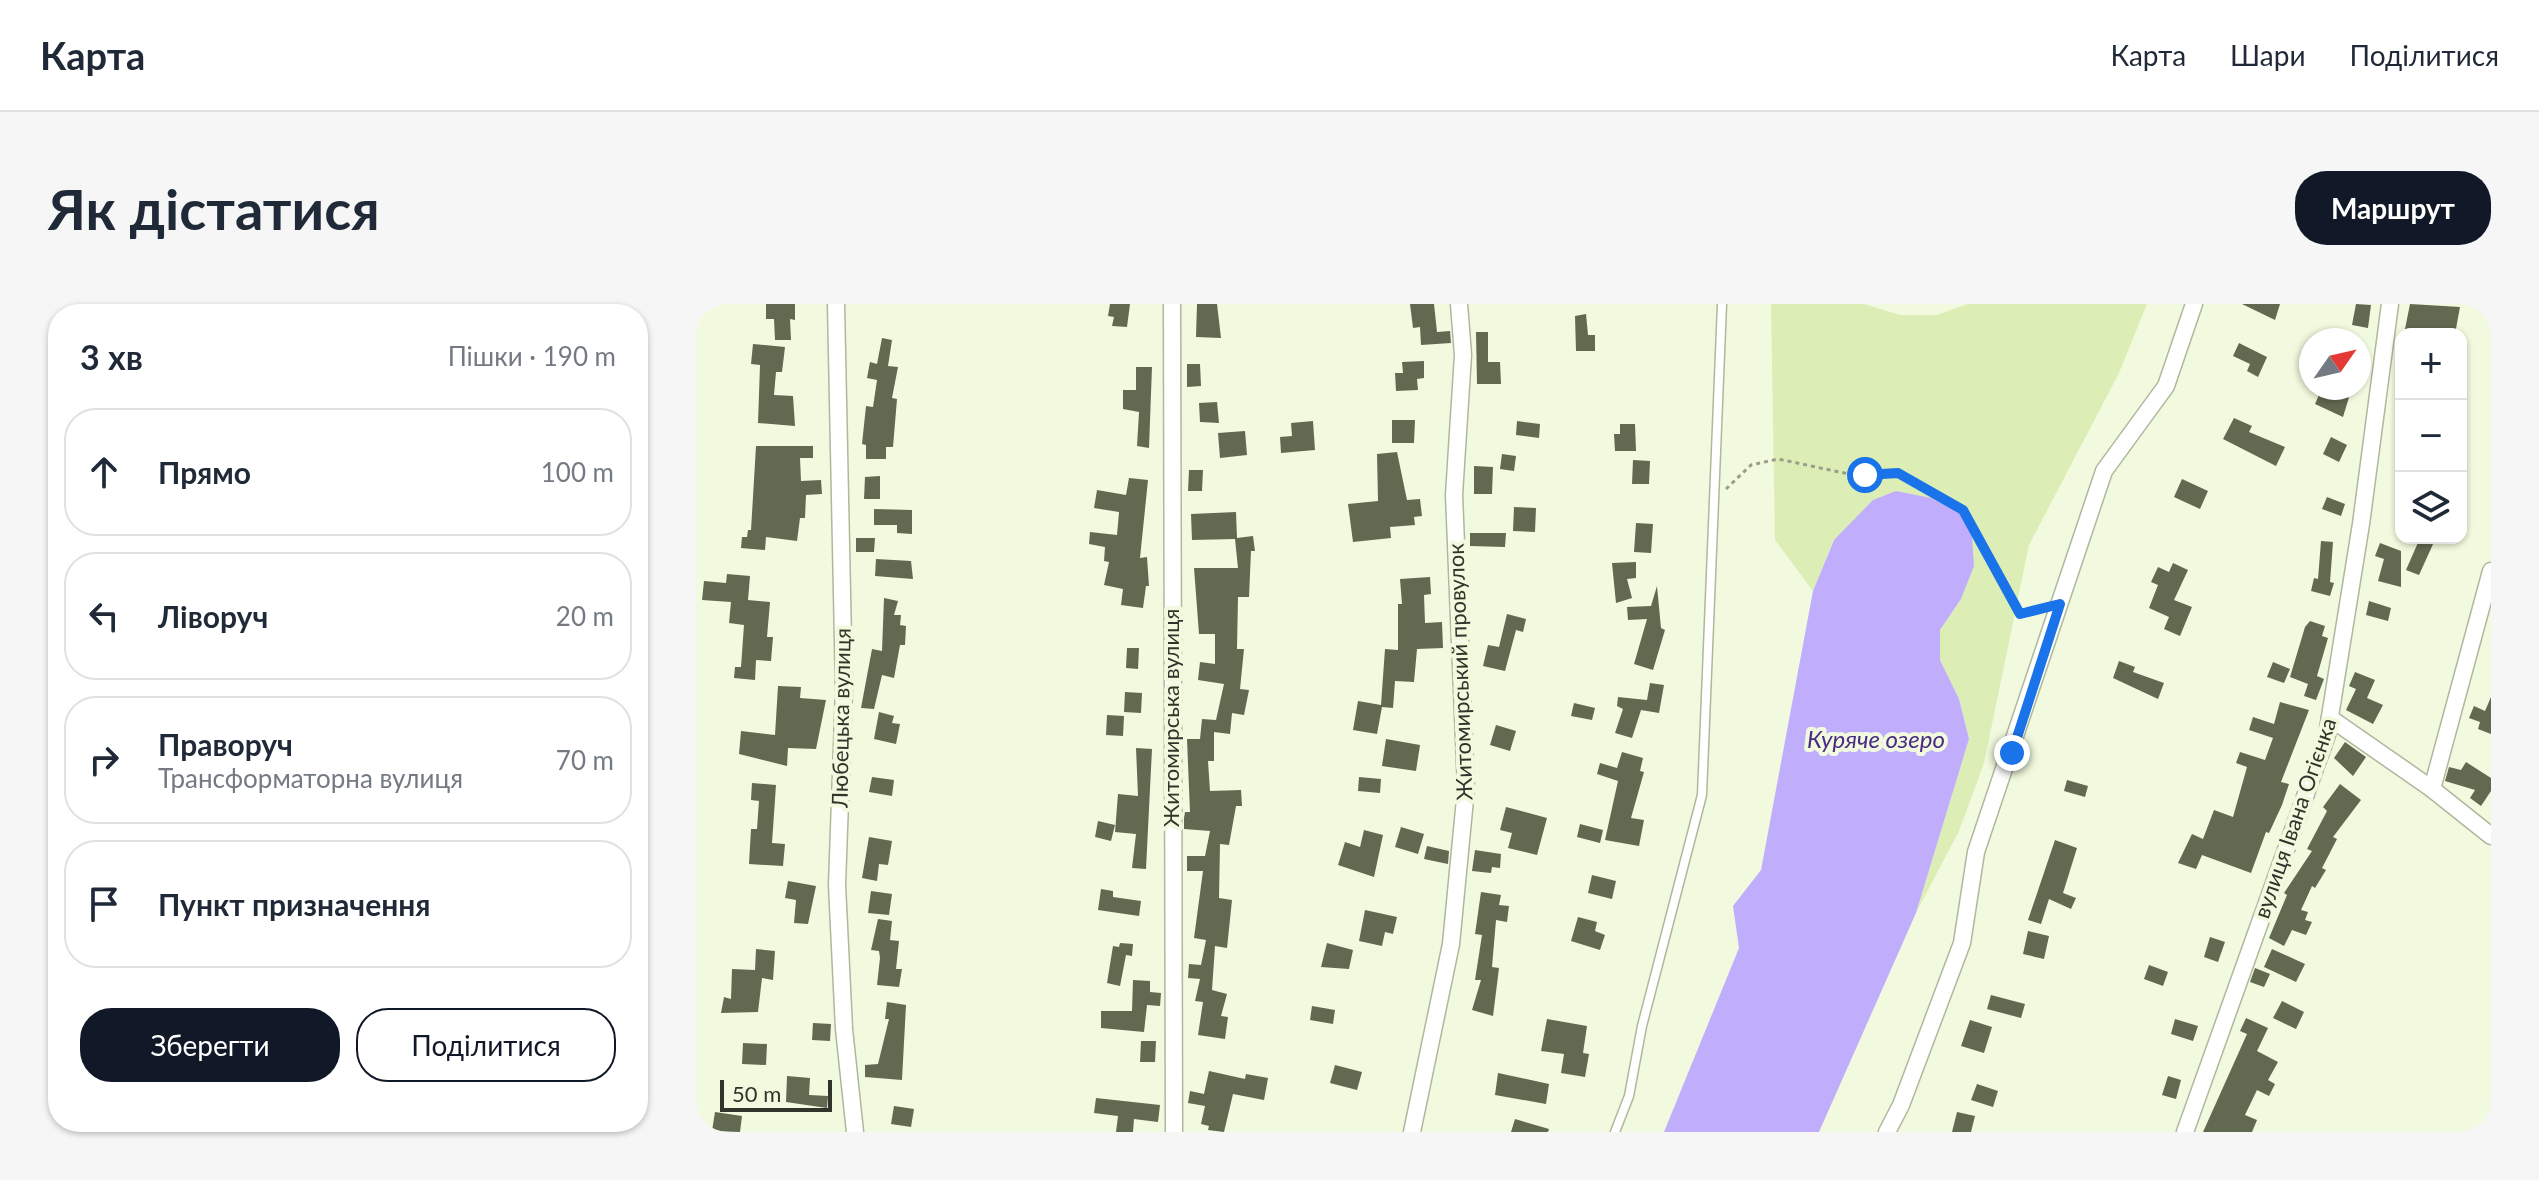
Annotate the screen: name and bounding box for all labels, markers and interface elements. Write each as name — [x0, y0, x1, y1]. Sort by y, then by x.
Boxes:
text: Карта — [40, 32, 145, 78]
text: Карта — [2110, 38, 2186, 72]
text: Шари — [2230, 38, 2306, 72]
text: Поділитися — [2350, 38, 2499, 72]
button: Маршрут — [2295, 171, 2491, 245]
text: Як дістатися — [48, 175, 380, 242]
north arrow — [2299, 328, 2371, 400]
map controls — [2395, 328, 2467, 544]
button: + — [2395, 328, 2467, 400]
text: 3 хв — [80, 336, 143, 377]
text: Пішки · 190 m — [448, 340, 616, 372]
button: − — [2395, 400, 2467, 472]
icon: ahead — [82, 450, 126, 494]
text: Прямо — [158, 454, 251, 490]
text: 100 m — [541, 456, 614, 488]
route start — [1847, 457, 1883, 493]
button: layers — [2395, 472, 2467, 544]
street label: Житомирський провулок — [1441, 542, 1477, 801]
icon: left — [82, 594, 126, 638]
text: Ліворуч — [158, 598, 268, 634]
text: 20 m — [556, 600, 614, 632]
street label: Житомирська вулиця — [1157, 609, 1184, 827]
street label: Любецька вулиця — [825, 628, 856, 809]
street label: вулиця Івана Огієнка — [2248, 714, 2342, 922]
water label: Куряче озеро — [1807, 724, 1945, 753]
text: Праворуч — [158, 726, 293, 762]
route end — [1994, 735, 2030, 771]
icon: right — [82, 738, 126, 782]
text: 70 m — [556, 744, 614, 776]
text: Трансформаторна вулиця — [158, 762, 463, 794]
icon: arrive — [82, 882, 126, 926]
text: Пункт призначення — [158, 886, 431, 922]
button: Зберегти — [80, 1008, 340, 1082]
button: Поділитися — [356, 1008, 616, 1082]
scale bar — [720, 1076, 832, 1112]
text: 50 m — [732, 1080, 781, 1107]

